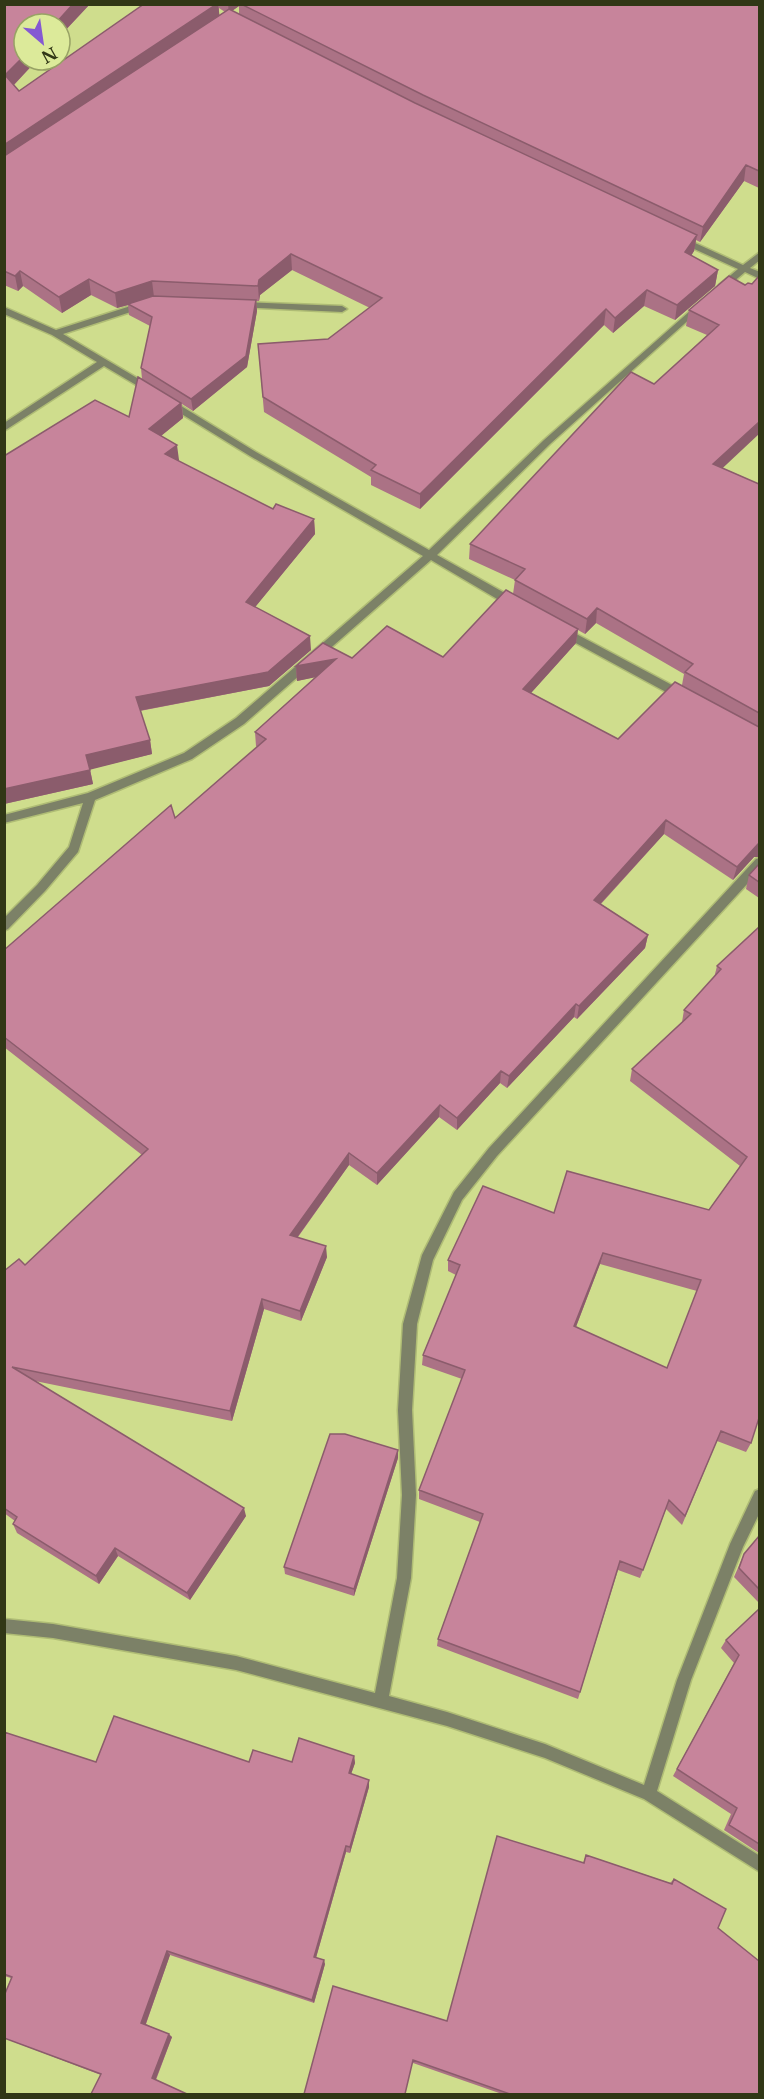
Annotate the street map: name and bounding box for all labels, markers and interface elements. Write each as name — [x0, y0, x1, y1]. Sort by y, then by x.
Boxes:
north arrow — [12, 12, 72, 72]
text: N — [38, 43, 61, 68]

